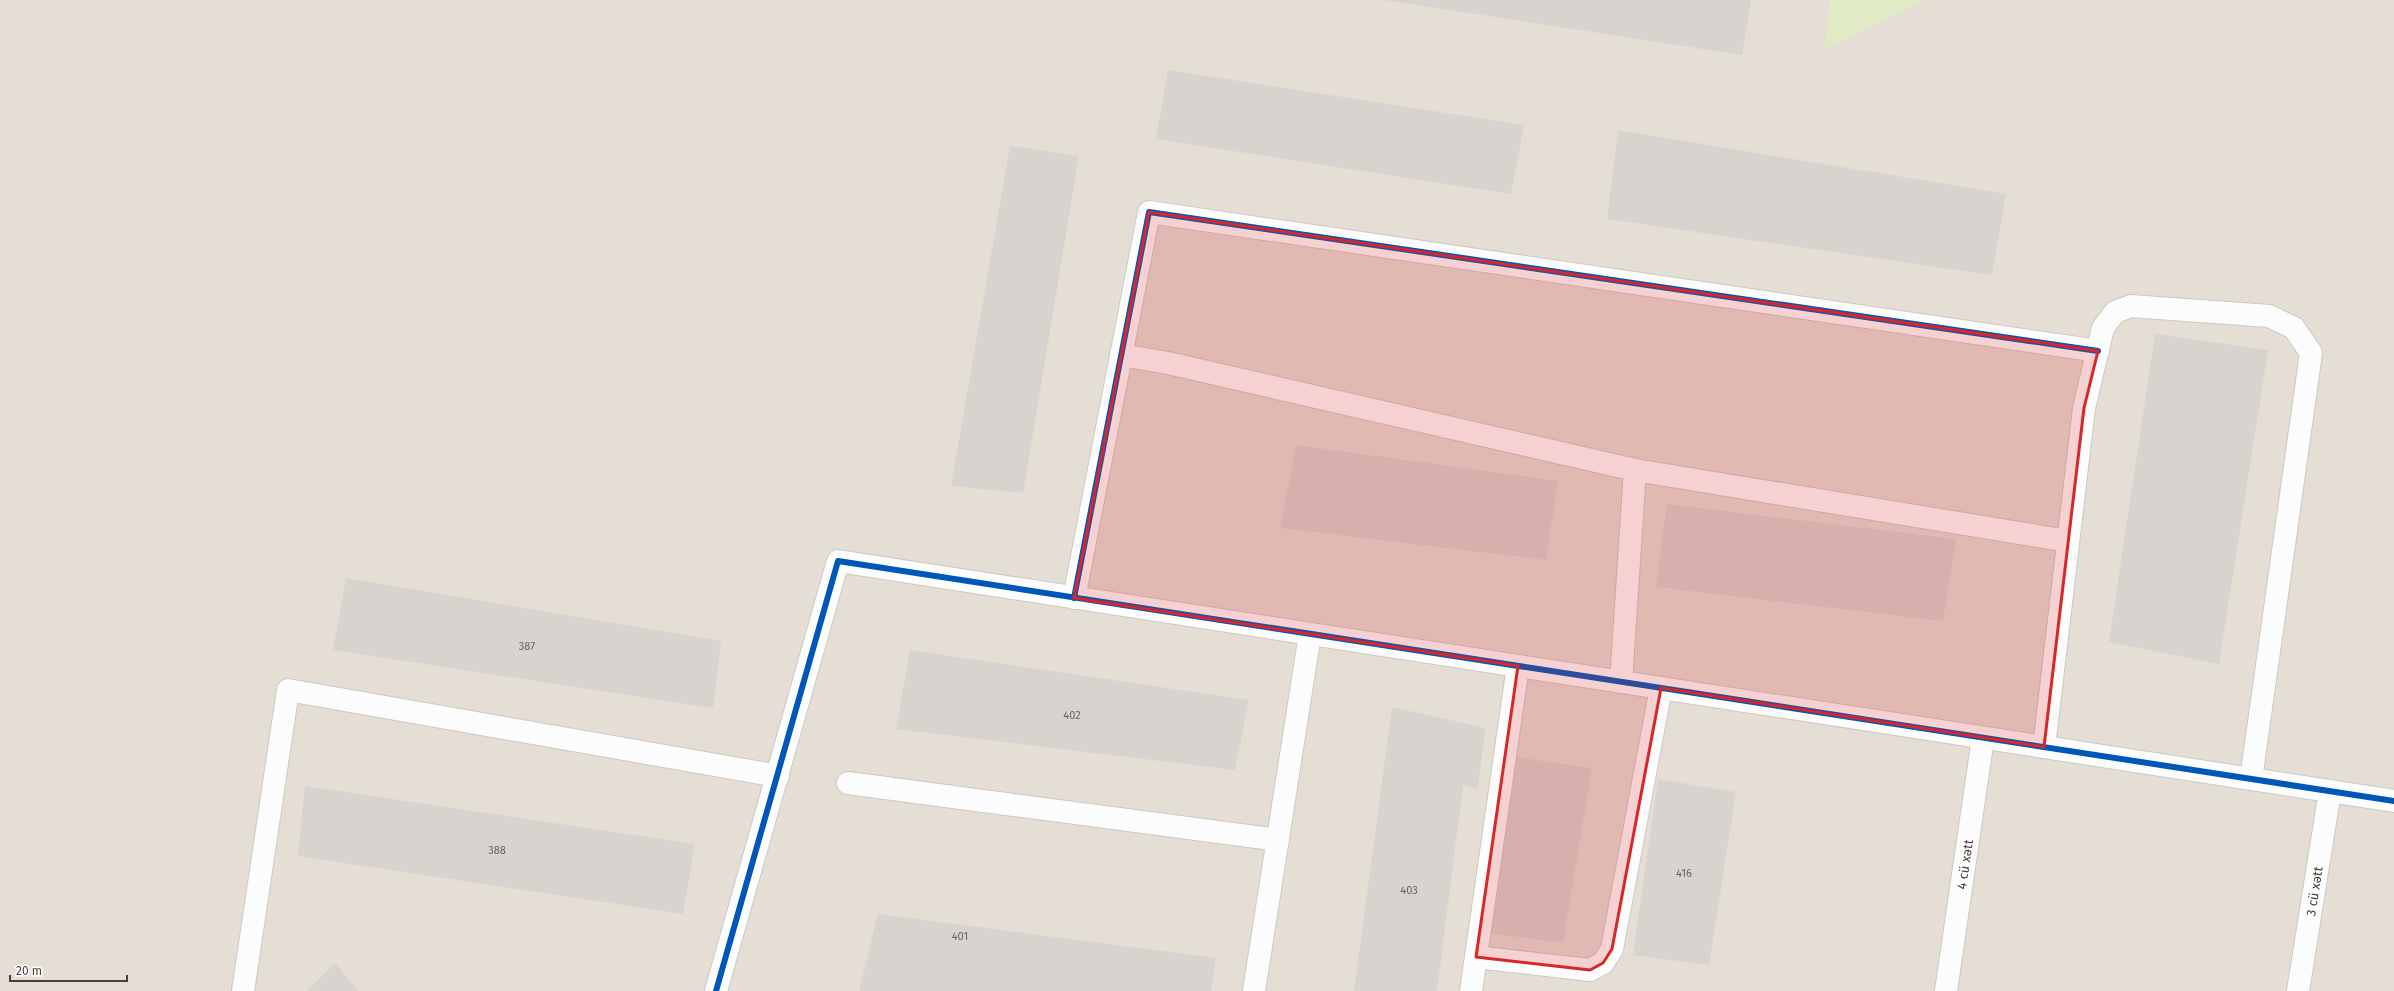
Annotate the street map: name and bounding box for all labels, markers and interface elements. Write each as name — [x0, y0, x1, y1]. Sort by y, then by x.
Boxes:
house number: 387 — [519, 640, 535, 653]
house number: 402 — [1063, 709, 1081, 722]
street label: 4 cü xətt — [1954, 838, 1976, 890]
house number: 388 — [488, 844, 506, 857]
street label: 3 cü xətt — [2303, 865, 2326, 917]
house number: 416 — [1676, 867, 1692, 880]
house number: 403 — [1400, 884, 1418, 897]
house number: 401 — [952, 930, 968, 943]
scale bar — [10, 957, 127, 983]
text: 20 m — [16, 964, 42, 978]

